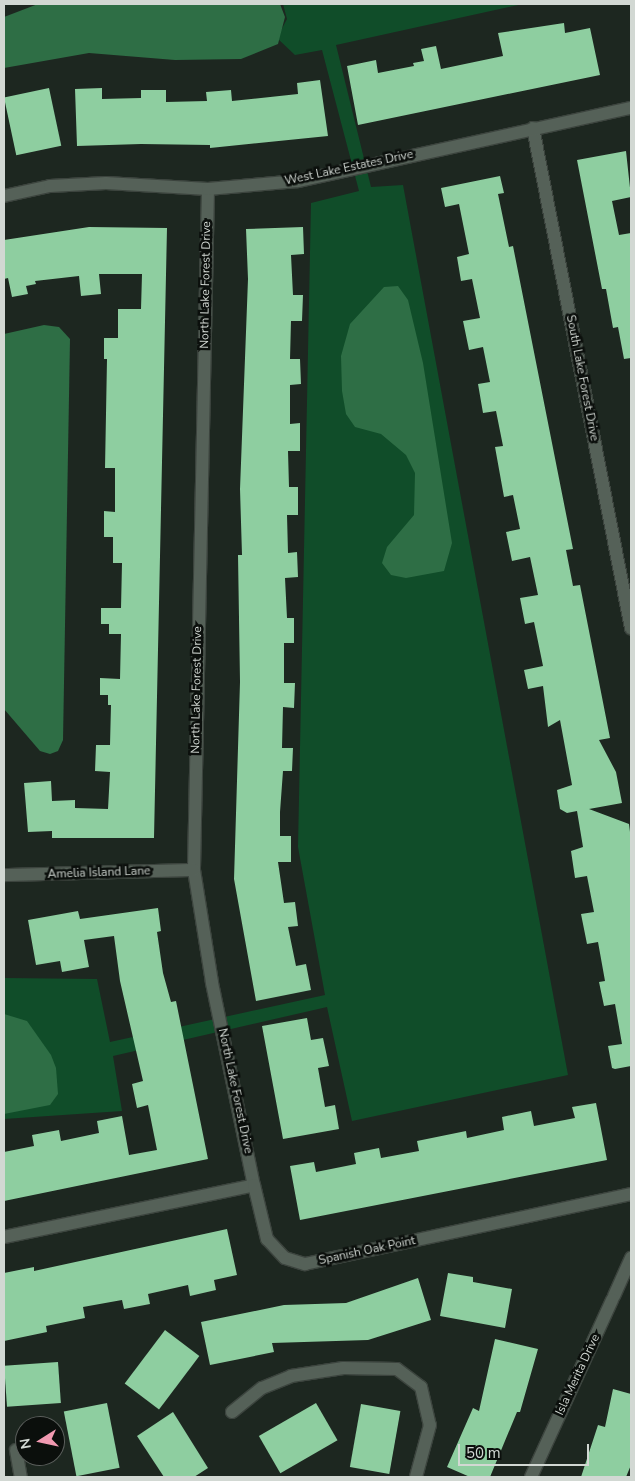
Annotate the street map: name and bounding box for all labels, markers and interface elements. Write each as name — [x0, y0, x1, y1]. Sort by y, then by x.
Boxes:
street label: West Lake Estates Drive — [283, 147, 415, 189]
street label: North Lake Forest Drive — [198, 221, 214, 349]
street label: South Lake Forest Drive — [563, 314, 601, 442]
street label: North Lake Forest Drive — [189, 626, 205, 754]
street label: Amelia Island Lane — [47, 864, 151, 882]
street label: North Lake Forest Drive — [215, 1027, 255, 1155]
street label: Spanish Oak Point — [317, 1234, 417, 1268]
street label: Isla Merita Drive — [553, 1332, 603, 1418]
north arrow — [15, 1416, 65, 1466]
scale bar — [460, 1434, 591, 1466]
text: N — [15, 1437, 36, 1450]
text: 50 m — [466, 1443, 501, 1463]

